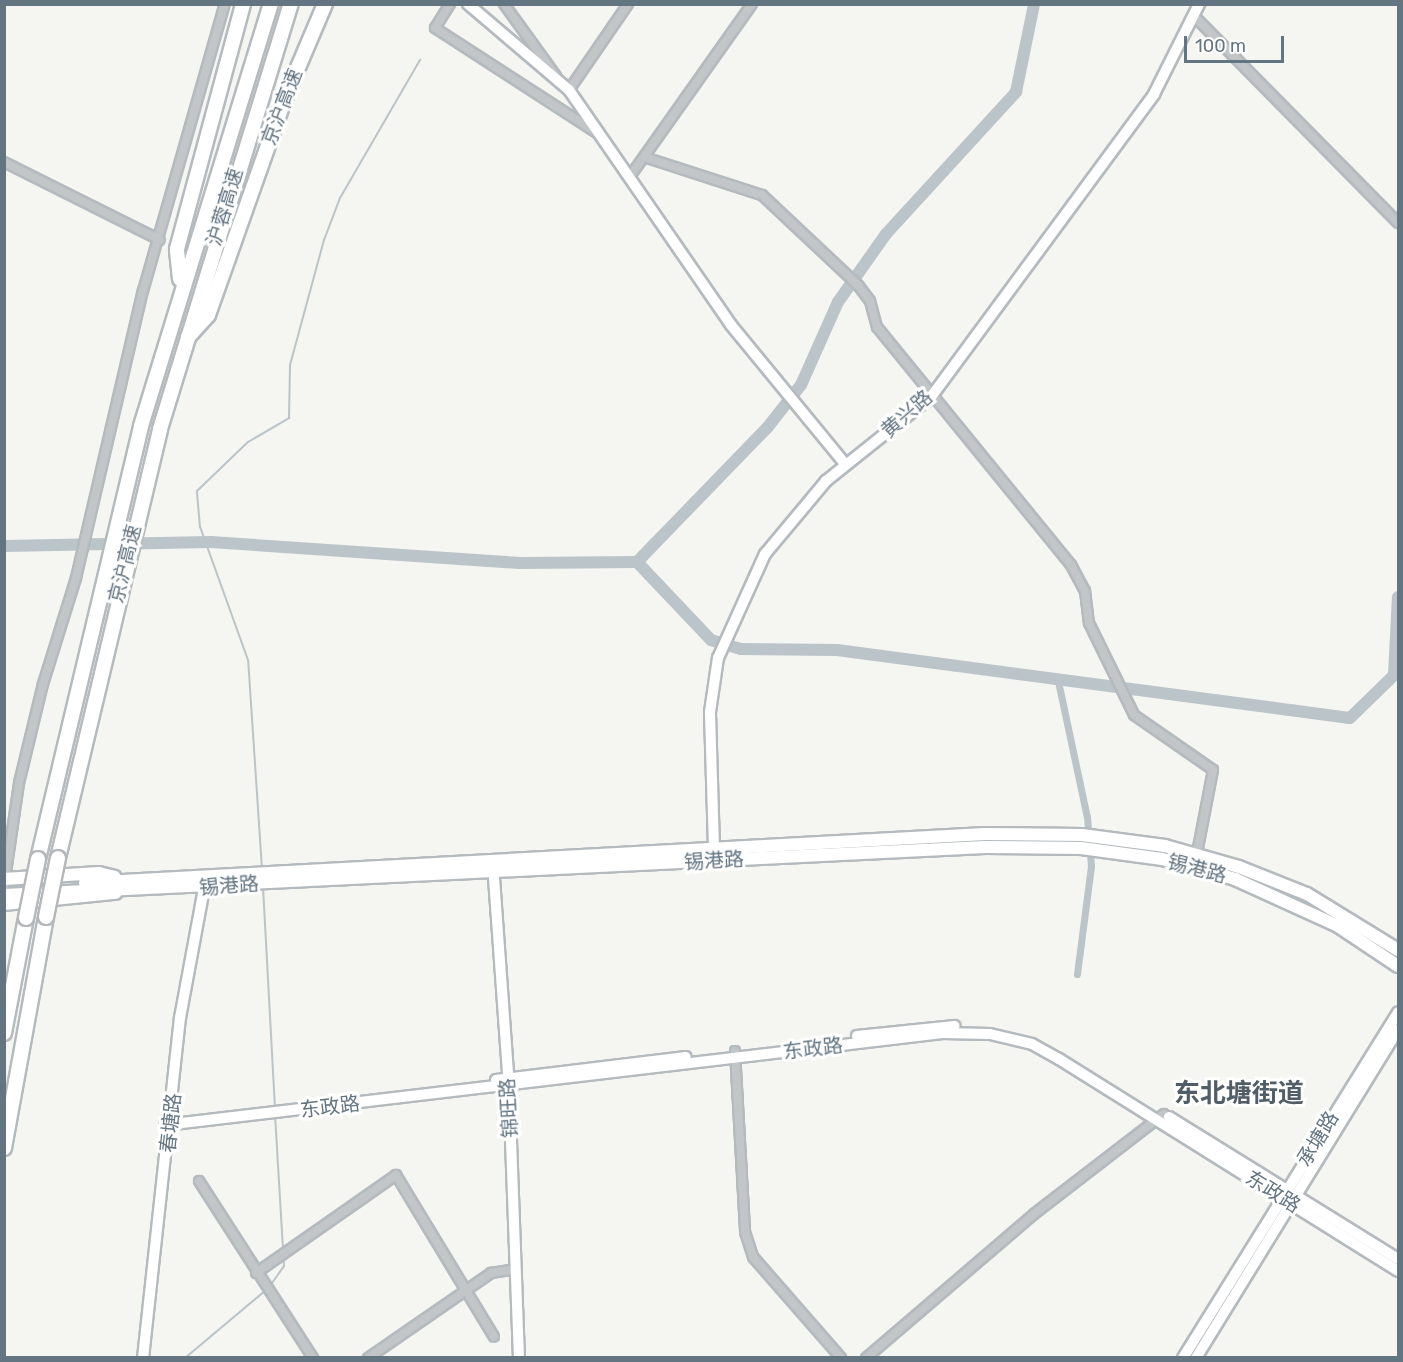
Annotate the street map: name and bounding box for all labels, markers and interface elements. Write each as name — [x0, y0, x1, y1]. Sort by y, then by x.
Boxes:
scale bar — [1187, 24, 1288, 62]
text: 100 m — [1195, 35, 1246, 57]
street label: 京沪高速 — [256, 65, 308, 149]
street label: 沪蓉高速 — [202, 165, 248, 249]
street label: 黄兴路 — [876, 385, 938, 443]
street label: 京沪高速 — [104, 522, 146, 606]
street label: 锡港路 — [683, 847, 745, 875]
street label: 锡港路 — [1165, 850, 1229, 888]
street label: 锡港路 — [198, 872, 260, 900]
street label: 东政路 — [782, 1033, 844, 1065]
street label: 锦旺路 — [495, 1077, 523, 1139]
district label: 东北塘街道 — [1174, 1078, 1304, 1110]
street label: 东政路 — [299, 1091, 361, 1123]
street label: 春塘路 — [156, 1092, 186, 1154]
street label: 承塘路 — [1292, 1107, 1344, 1171]
street label: 东政路 — [1241, 1166, 1305, 1218]

